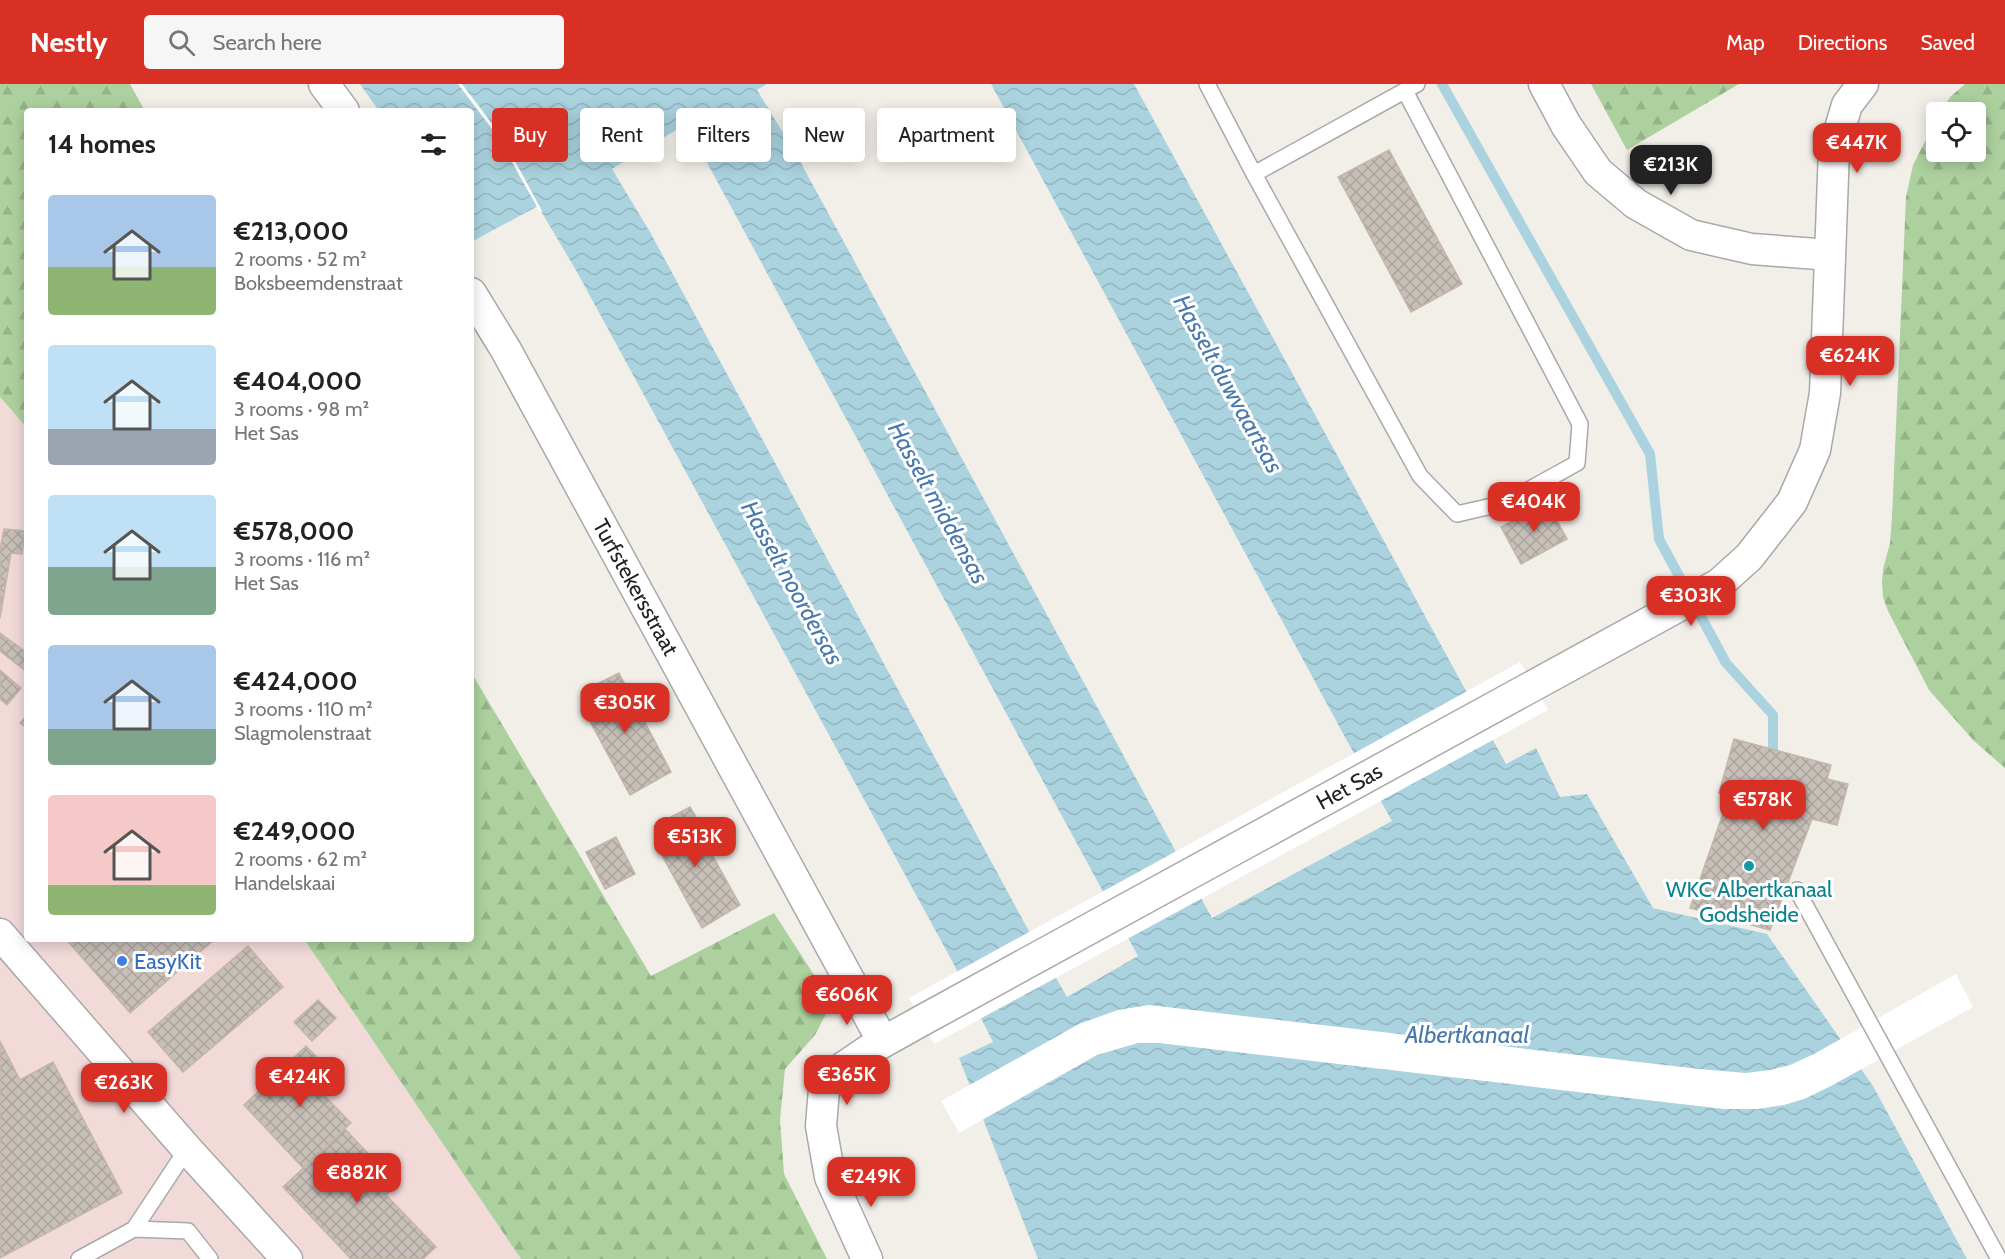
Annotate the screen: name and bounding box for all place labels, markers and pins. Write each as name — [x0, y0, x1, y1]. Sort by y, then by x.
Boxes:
pin: €447K — [1815, 123, 1899, 174]
pin: €213K — [1629, 145, 1713, 196]
pin: €624K — [1808, 336, 1892, 387]
pin: €404K — [1492, 482, 1576, 533]
pin: €303K — [1649, 576, 1733, 627]
pin: €305K — [583, 683, 667, 734]
pin: €578K — [1721, 780, 1805, 831]
pin: €513K — [653, 817, 737, 868]
marker: WKC Albertkanaal Godsheide — [1742, 859, 1756, 873]
place label: WKC Albertkanaal Godsheide — [1666, 876, 1833, 928]
place label: EasyKit — [134, 948, 202, 975]
marker: EasyKit — [115, 954, 129, 968]
pin: €606K — [805, 975, 889, 1026]
pin: €365K — [805, 1055, 889, 1106]
pin: €424K — [258, 1057, 342, 1108]
pin: €263K — [82, 1063, 166, 1114]
pin: €882K — [315, 1153, 399, 1204]
pin: €249K — [829, 1157, 913, 1208]

